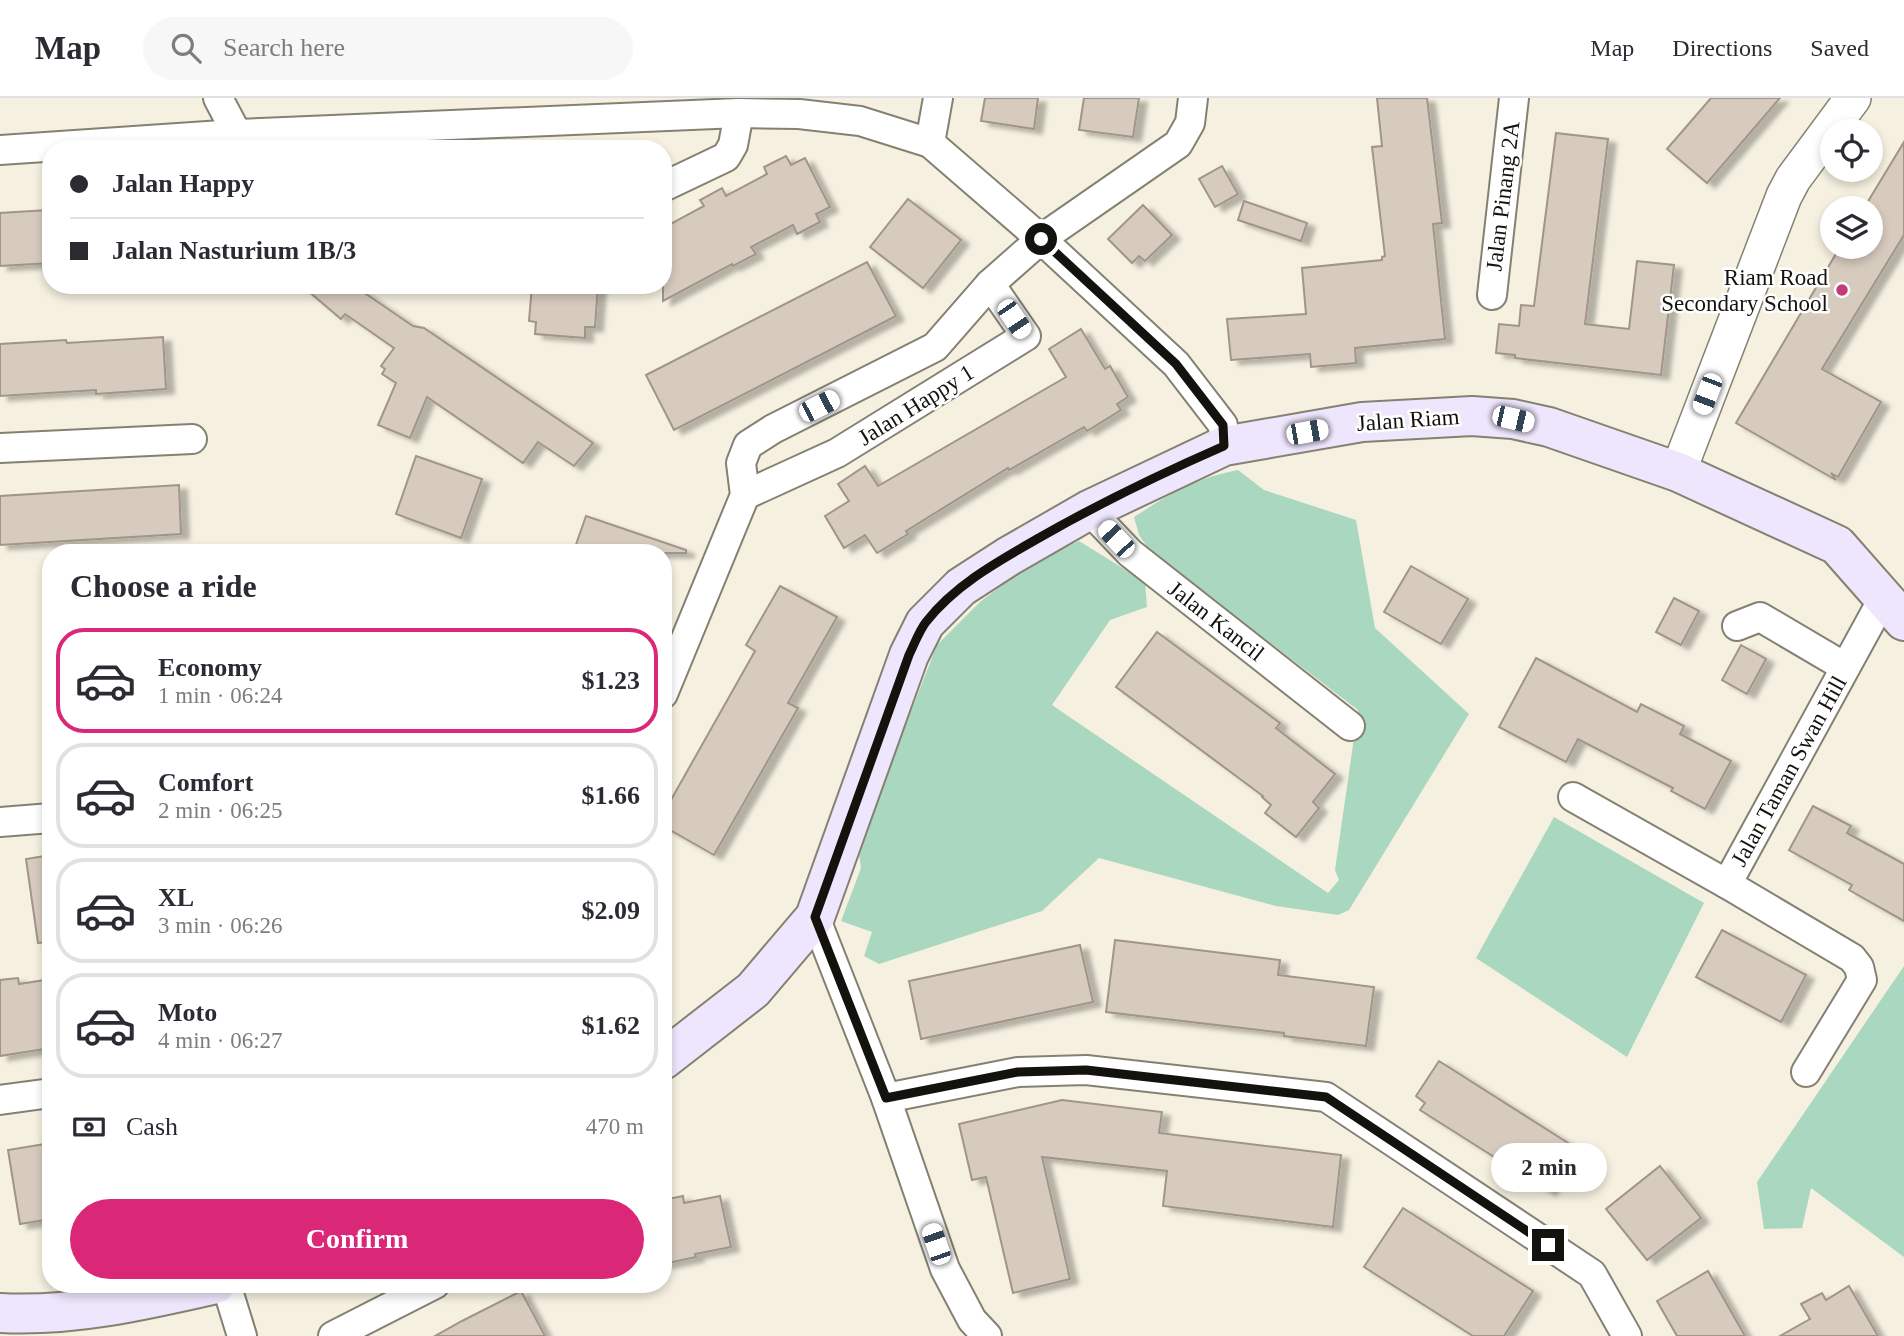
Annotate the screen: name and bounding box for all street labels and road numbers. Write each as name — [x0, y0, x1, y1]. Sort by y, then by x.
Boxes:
street label: Jalan Pinang 2A — [1481, 119, 1525, 272]
street label: Jalan Happy 1 — [854, 360, 978, 450]
street label: Jalan Riam — [1356, 404, 1460, 436]
street label: Jalan Kancil — [1163, 576, 1269, 666]
street label: Jalan Taman Swan Hill — [1726, 672, 1852, 870]

